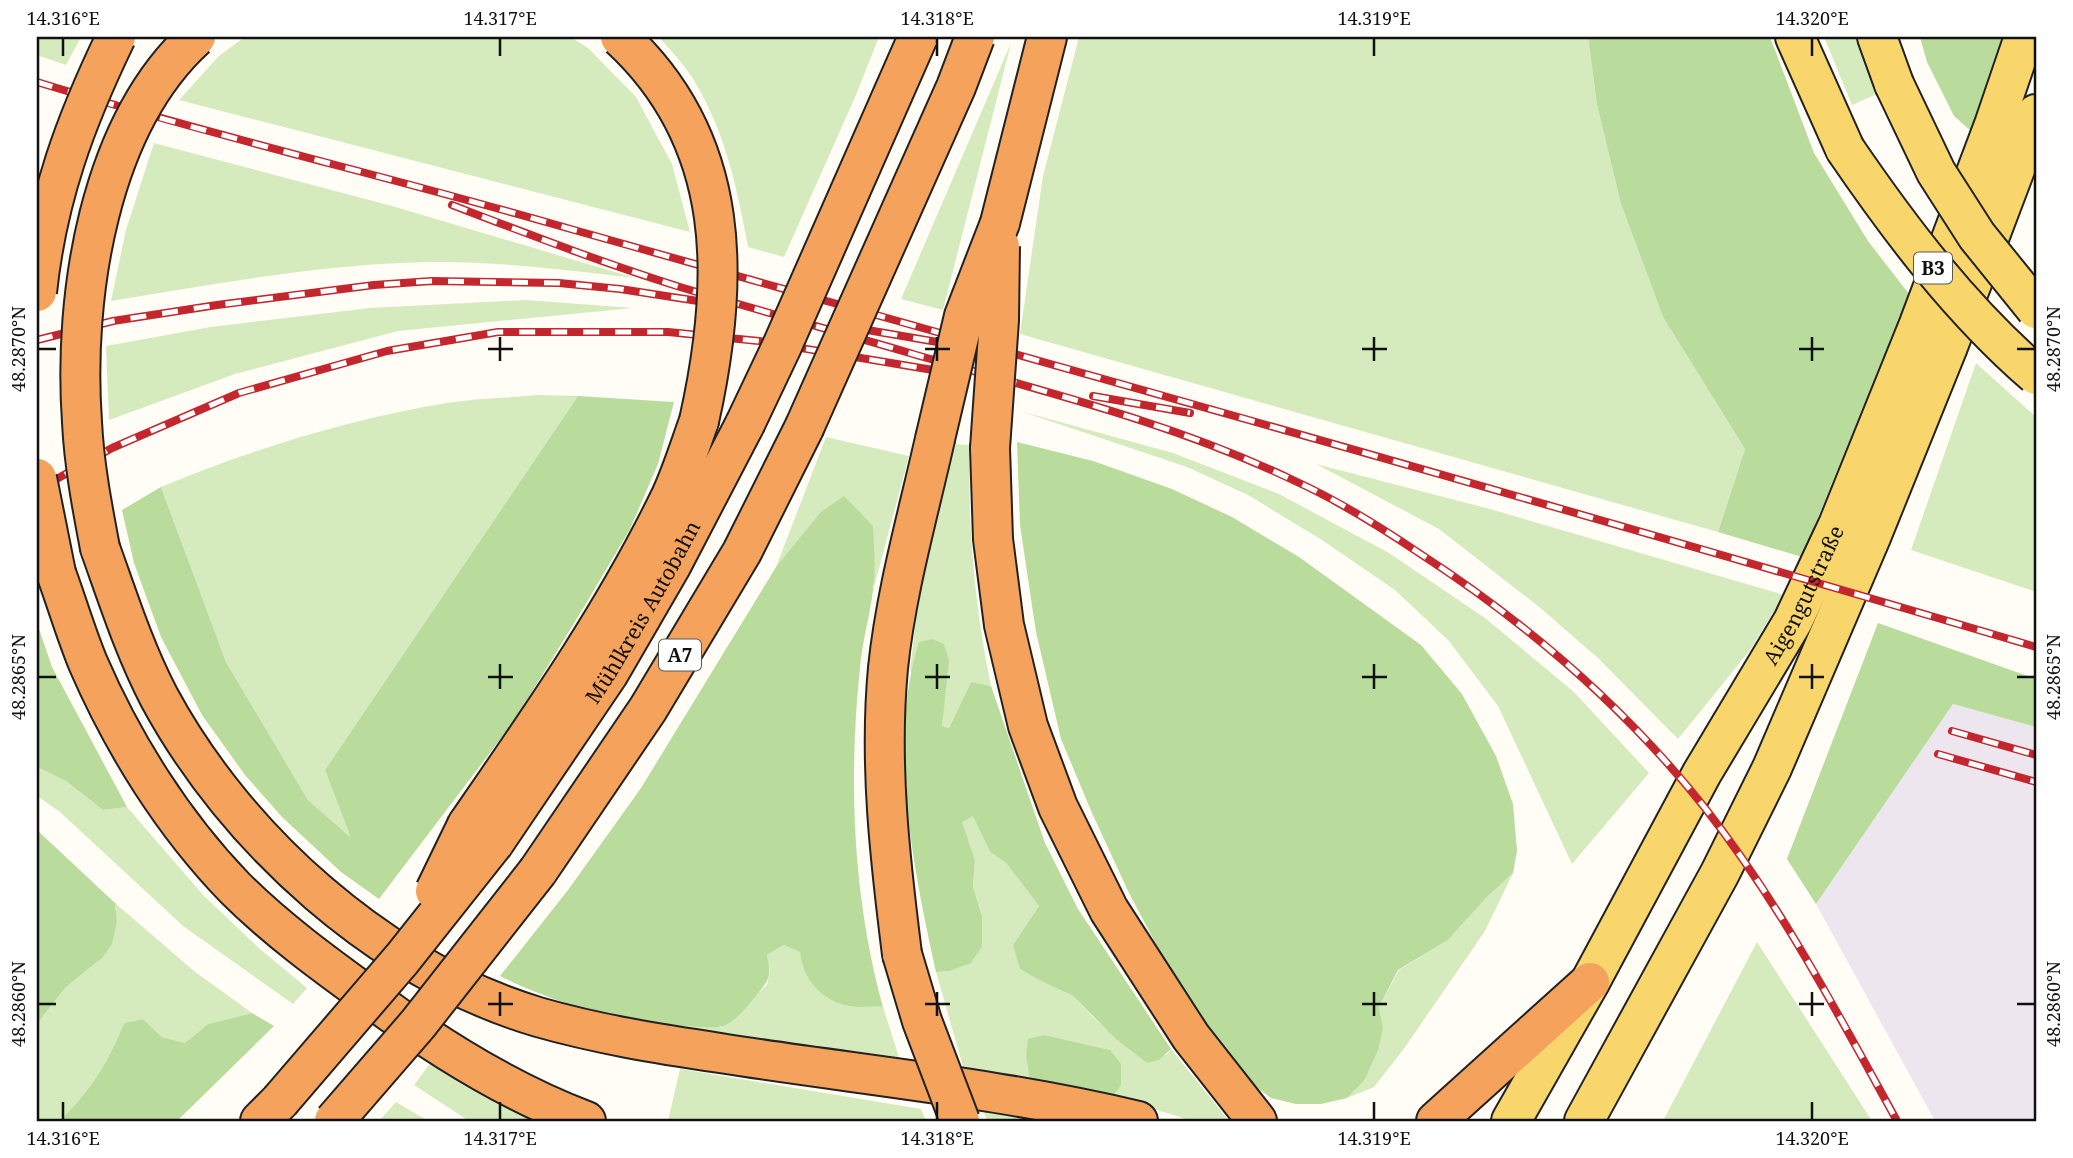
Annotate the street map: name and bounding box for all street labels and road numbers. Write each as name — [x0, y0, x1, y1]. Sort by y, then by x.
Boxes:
road number: B3 — [1914, 252, 1952, 284]
street label: Mühlkreis Autobahn — [579, 516, 706, 709]
street label: Aigengutstraße — [1756, 521, 1850, 670]
road number: A7 — [659, 640, 701, 670]

